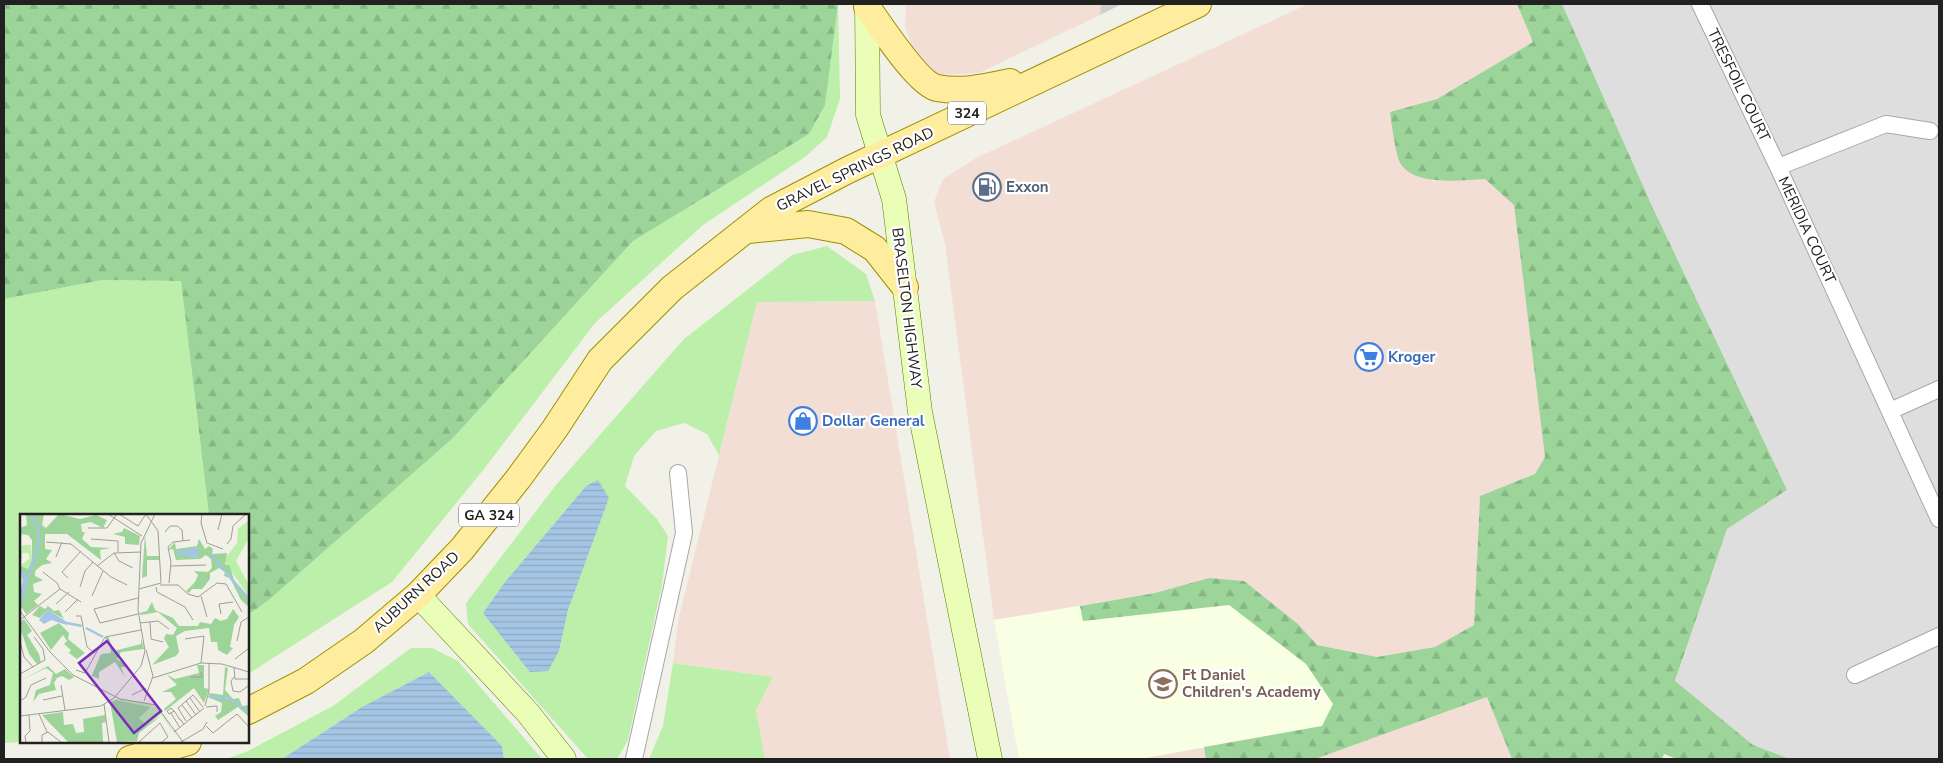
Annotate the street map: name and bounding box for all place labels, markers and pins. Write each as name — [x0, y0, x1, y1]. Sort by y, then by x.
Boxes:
fuel station icon: Exxon — [972, 172, 1002, 202]
place label: Exxon — [1006, 177, 1049, 197]
supermarket icon: Kroger — [1354, 342, 1384, 372]
place label: Kroger — [1388, 347, 1436, 367]
shop icon: Dollar General — [788, 406, 818, 436]
place label: Dollar General — [822, 411, 925, 431]
place label: Ft Daniel Children's Academy — [1182, 665, 1321, 702]
school or university icon: Ft Daniel Children's Academy — [1148, 669, 1178, 699]

